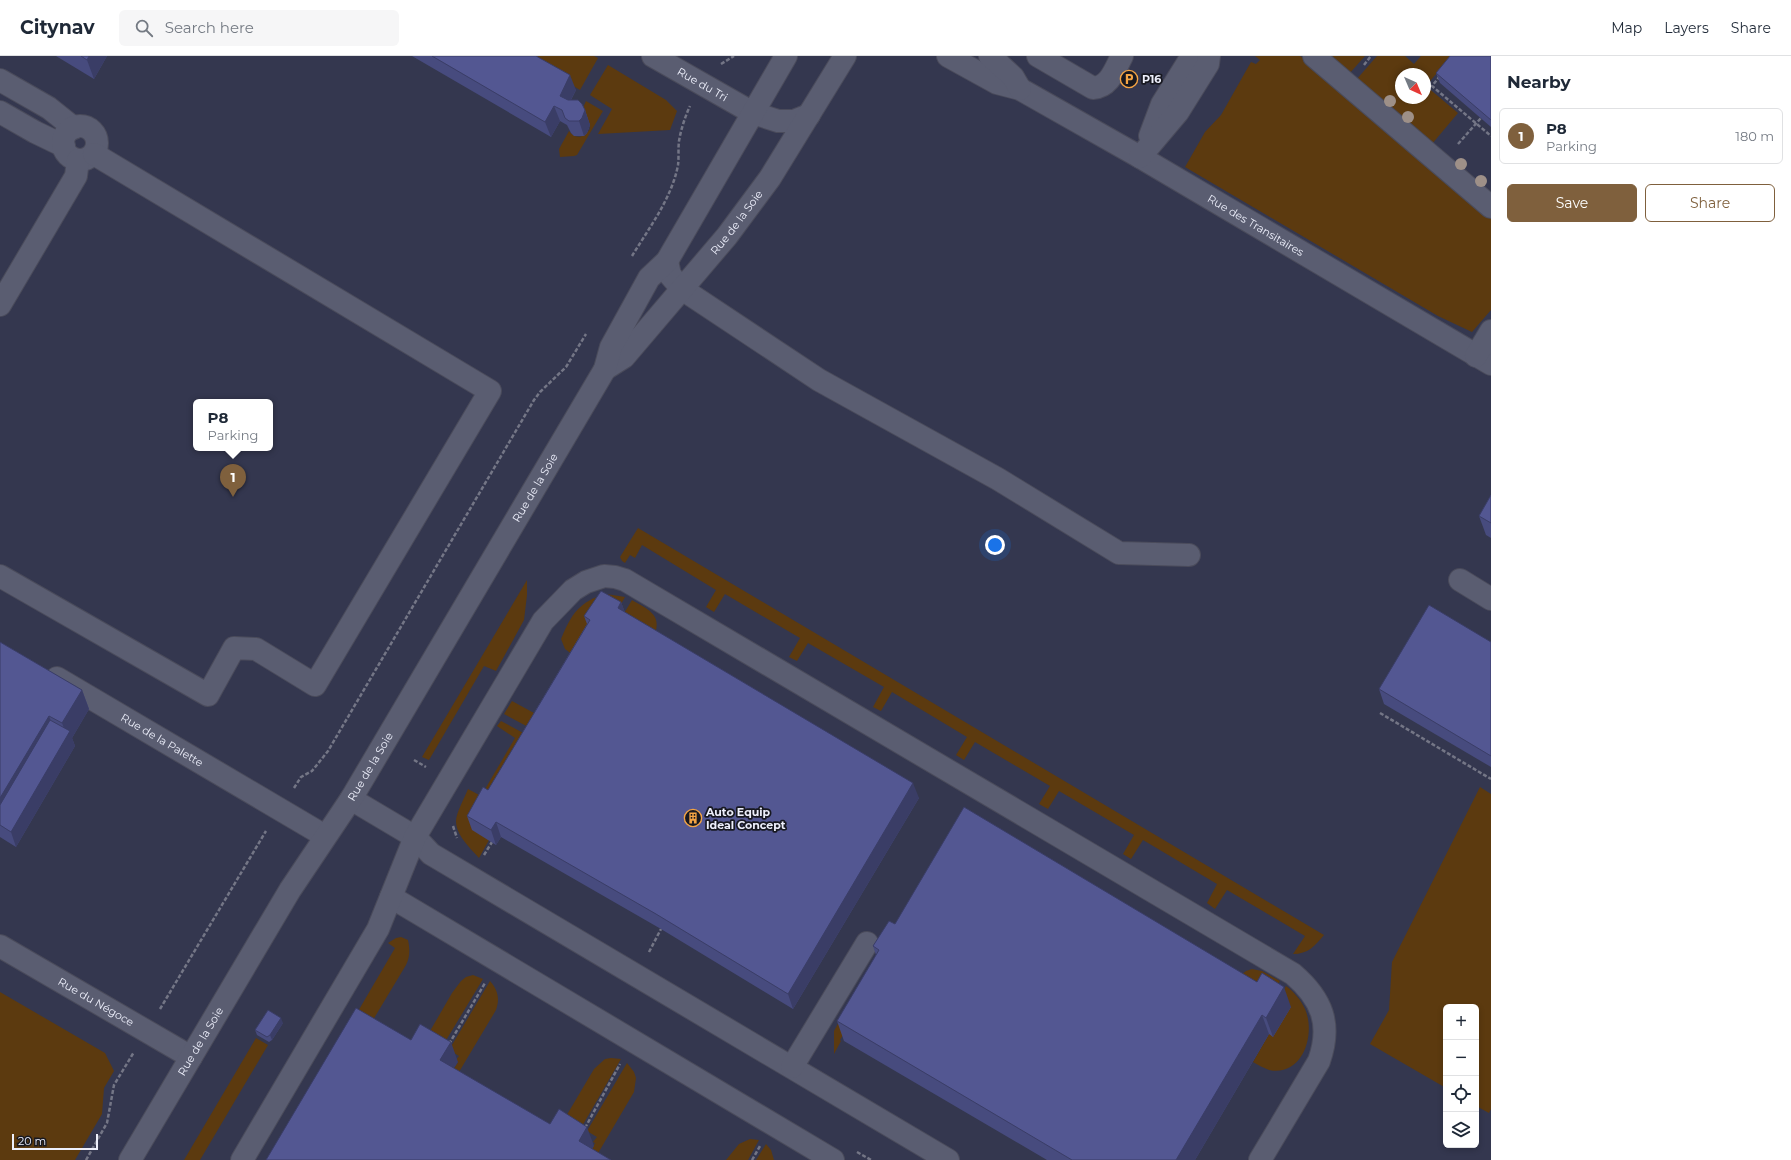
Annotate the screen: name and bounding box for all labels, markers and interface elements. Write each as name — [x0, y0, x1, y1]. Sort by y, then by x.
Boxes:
search box — [119, 10, 399, 46]
text: Citynav — [20, 16, 95, 39]
icon: search — [133, 17, 155, 39]
text: Search here — [165, 18, 254, 37]
text: Map — [1611, 19, 1642, 37]
text: Layers — [1664, 19, 1709, 37]
text: Share — [1731, 19, 1771, 37]
street label: Rue du Tri — [675, 64, 730, 104]
north arrow — [1395, 68, 1431, 104]
parking icon: P16 — [1119, 69, 1139, 89]
place label: P16 — [1142, 72, 1161, 86]
text: Nearby — [1507, 72, 1571, 92]
text: P8 — [1546, 119, 1567, 138]
text: 1 — [1518, 128, 1524, 144]
text: 180 m — [1735, 128, 1774, 144]
text: Parking — [1546, 138, 1597, 154]
button: Save — [1507, 184, 1637, 222]
button: Share — [1645, 184, 1775, 222]
street label: Rue de la Soie — [707, 187, 766, 257]
street label: Rue des Transitaires — [1205, 191, 1307, 259]
popup — [193, 399, 273, 451]
text: P8 — [208, 408, 228, 427]
text: Parking — [208, 427, 258, 443]
street label: Rue de la Soie — [509, 450, 561, 525]
pin: 1 — [220, 464, 246, 497]
your location — [985, 535, 1005, 555]
street label: Rue de la Palette — [118, 710, 206, 770]
street label: Rue de la Soie — [344, 729, 396, 804]
place label: Auto Equip Ideal Concept — [705, 805, 786, 832]
building icon: Auto Equip Ideal Concept — [683, 808, 703, 828]
street label: Rue du Négoce — [55, 974, 137, 1029]
street label: Rue de la Soie — [175, 1004, 226, 1078]
map controls — [1443, 1004, 1479, 1148]
button: + — [1443, 1004, 1479, 1040]
button: − — [1443, 1040, 1479, 1076]
button: locate — [1443, 1076, 1479, 1112]
button: layers — [1443, 1112, 1479, 1148]
scale bar — [12, 1132, 98, 1151]
text: 20 m — [18, 1134, 46, 1148]

